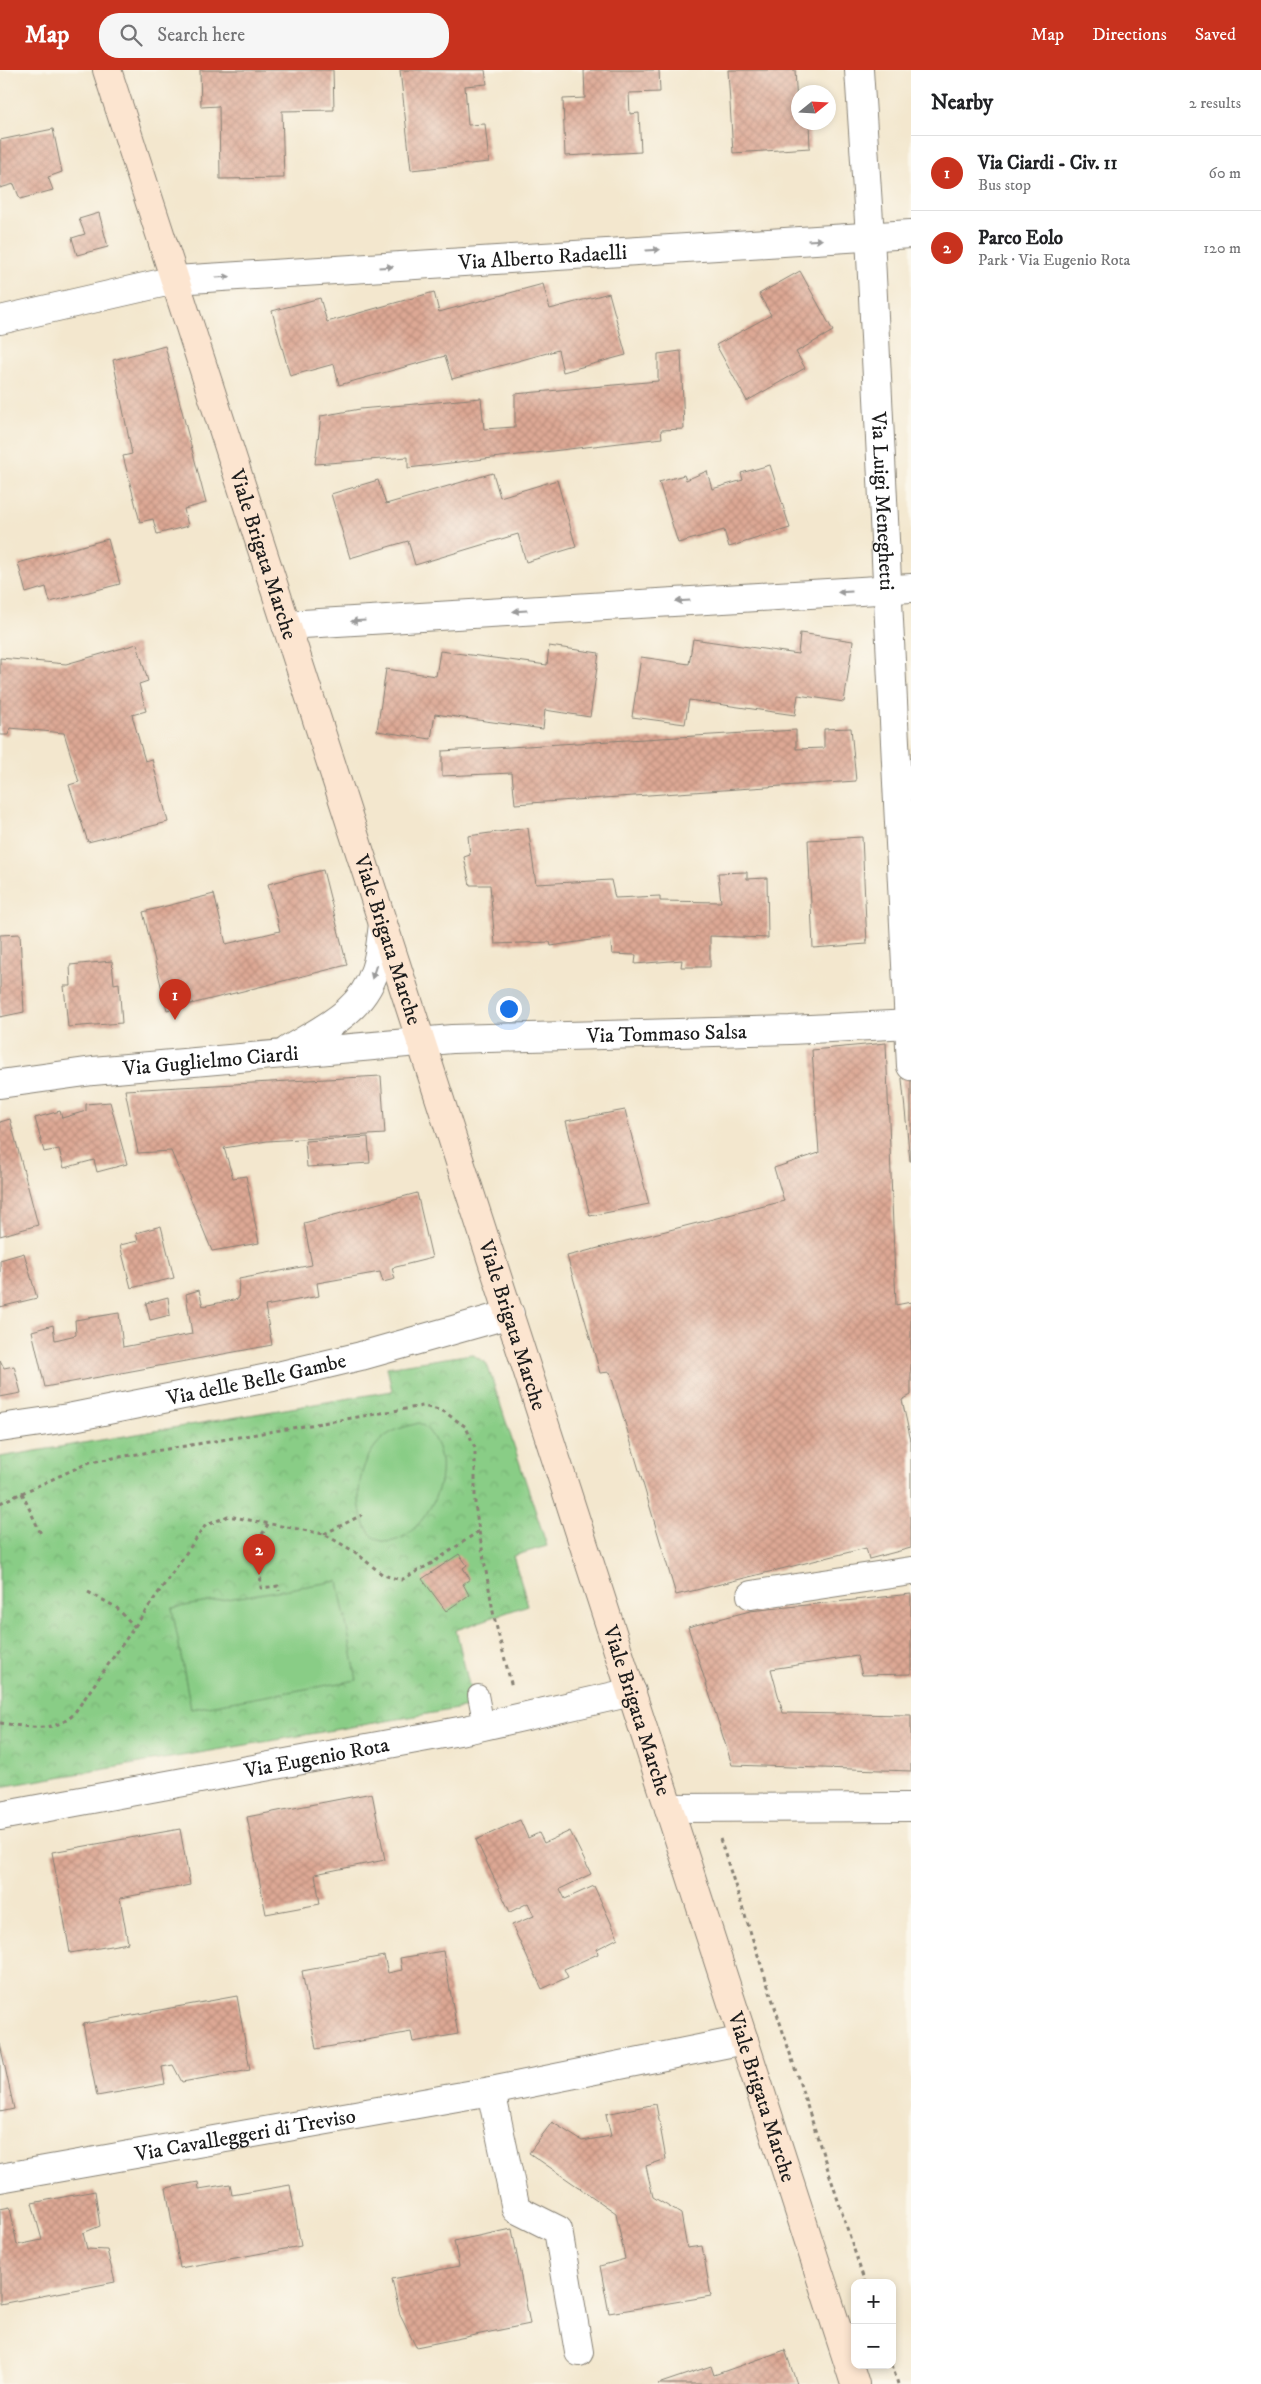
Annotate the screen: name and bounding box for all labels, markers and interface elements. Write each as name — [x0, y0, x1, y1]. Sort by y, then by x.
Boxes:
search box — [99, 13, 449, 58]
text: Map — [25, 20, 69, 50]
icon: search — [117, 21, 145, 49]
text: Search here — [157, 24, 245, 47]
text: Map — [1031, 24, 1064, 46]
text: Directions — [1092, 24, 1167, 46]
text: Saved — [1195, 24, 1236, 46]
north arrow — [791, 85, 836, 130]
text: Nearby — [931, 90, 993, 116]
text: 2 results — [1189, 93, 1241, 113]
text: Via Ciardi - Civ. 11 — [978, 152, 1118, 175]
text: 1 — [944, 163, 950, 183]
text: 60 m — [1209, 163, 1241, 183]
text: Bus stop — [978, 175, 1031, 195]
text: Parco Eolo — [978, 227, 1063, 250]
one-way arrow — [807, 235, 823, 243]
text: 2 — [943, 238, 951, 258]
text: 120 m — [1203, 238, 1241, 258]
street label: Via Alberto Radaelli — [457, 240, 628, 276]
one-way arrow — [645, 245, 661, 253]
text: Park · Via Eugenio Rota — [978, 250, 1130, 270]
one-way arrow — [378, 262, 394, 270]
one-way arrow — [216, 273, 232, 281]
street label: Via Luigi Meneghetti — [865, 410, 900, 591]
street label: Viale Brigata Marche — [223, 465, 302, 643]
one-way arrow — [837, 588, 853, 596]
one-way arrow — [674, 598, 690, 606]
one-way arrow — [512, 608, 528, 616]
one-way arrow — [350, 617, 366, 625]
street label: Viale Brigata Marche — [347, 851, 427, 1029]
one-way arrow — [369, 964, 377, 979]
pin: 1 — [159, 979, 191, 1020]
your location — [496, 996, 522, 1022]
street label: Via Tommaso Salsa — [585, 1019, 747, 1049]
street label: Via Guglielmo Ciardi — [121, 1041, 300, 1082]
street label: Viale Brigata Marche — [472, 1236, 551, 1414]
street label: Via delle Belle Gambe — [164, 1348, 349, 1412]
pin: 2 — [243, 1534, 275, 1575]
street label: Viale Brigata Marche — [596, 1621, 676, 1799]
street label: Via Eugenio Rota — [241, 1732, 391, 1785]
street label: Viale Brigata Marche — [721, 2008, 801, 2186]
street label: Via Cavalleggeri di Treviso — [132, 2103, 358, 2168]
map controls — [851, 2279, 896, 2369]
button: + — [851, 2279, 896, 2324]
button: − — [851, 2324, 896, 2369]

